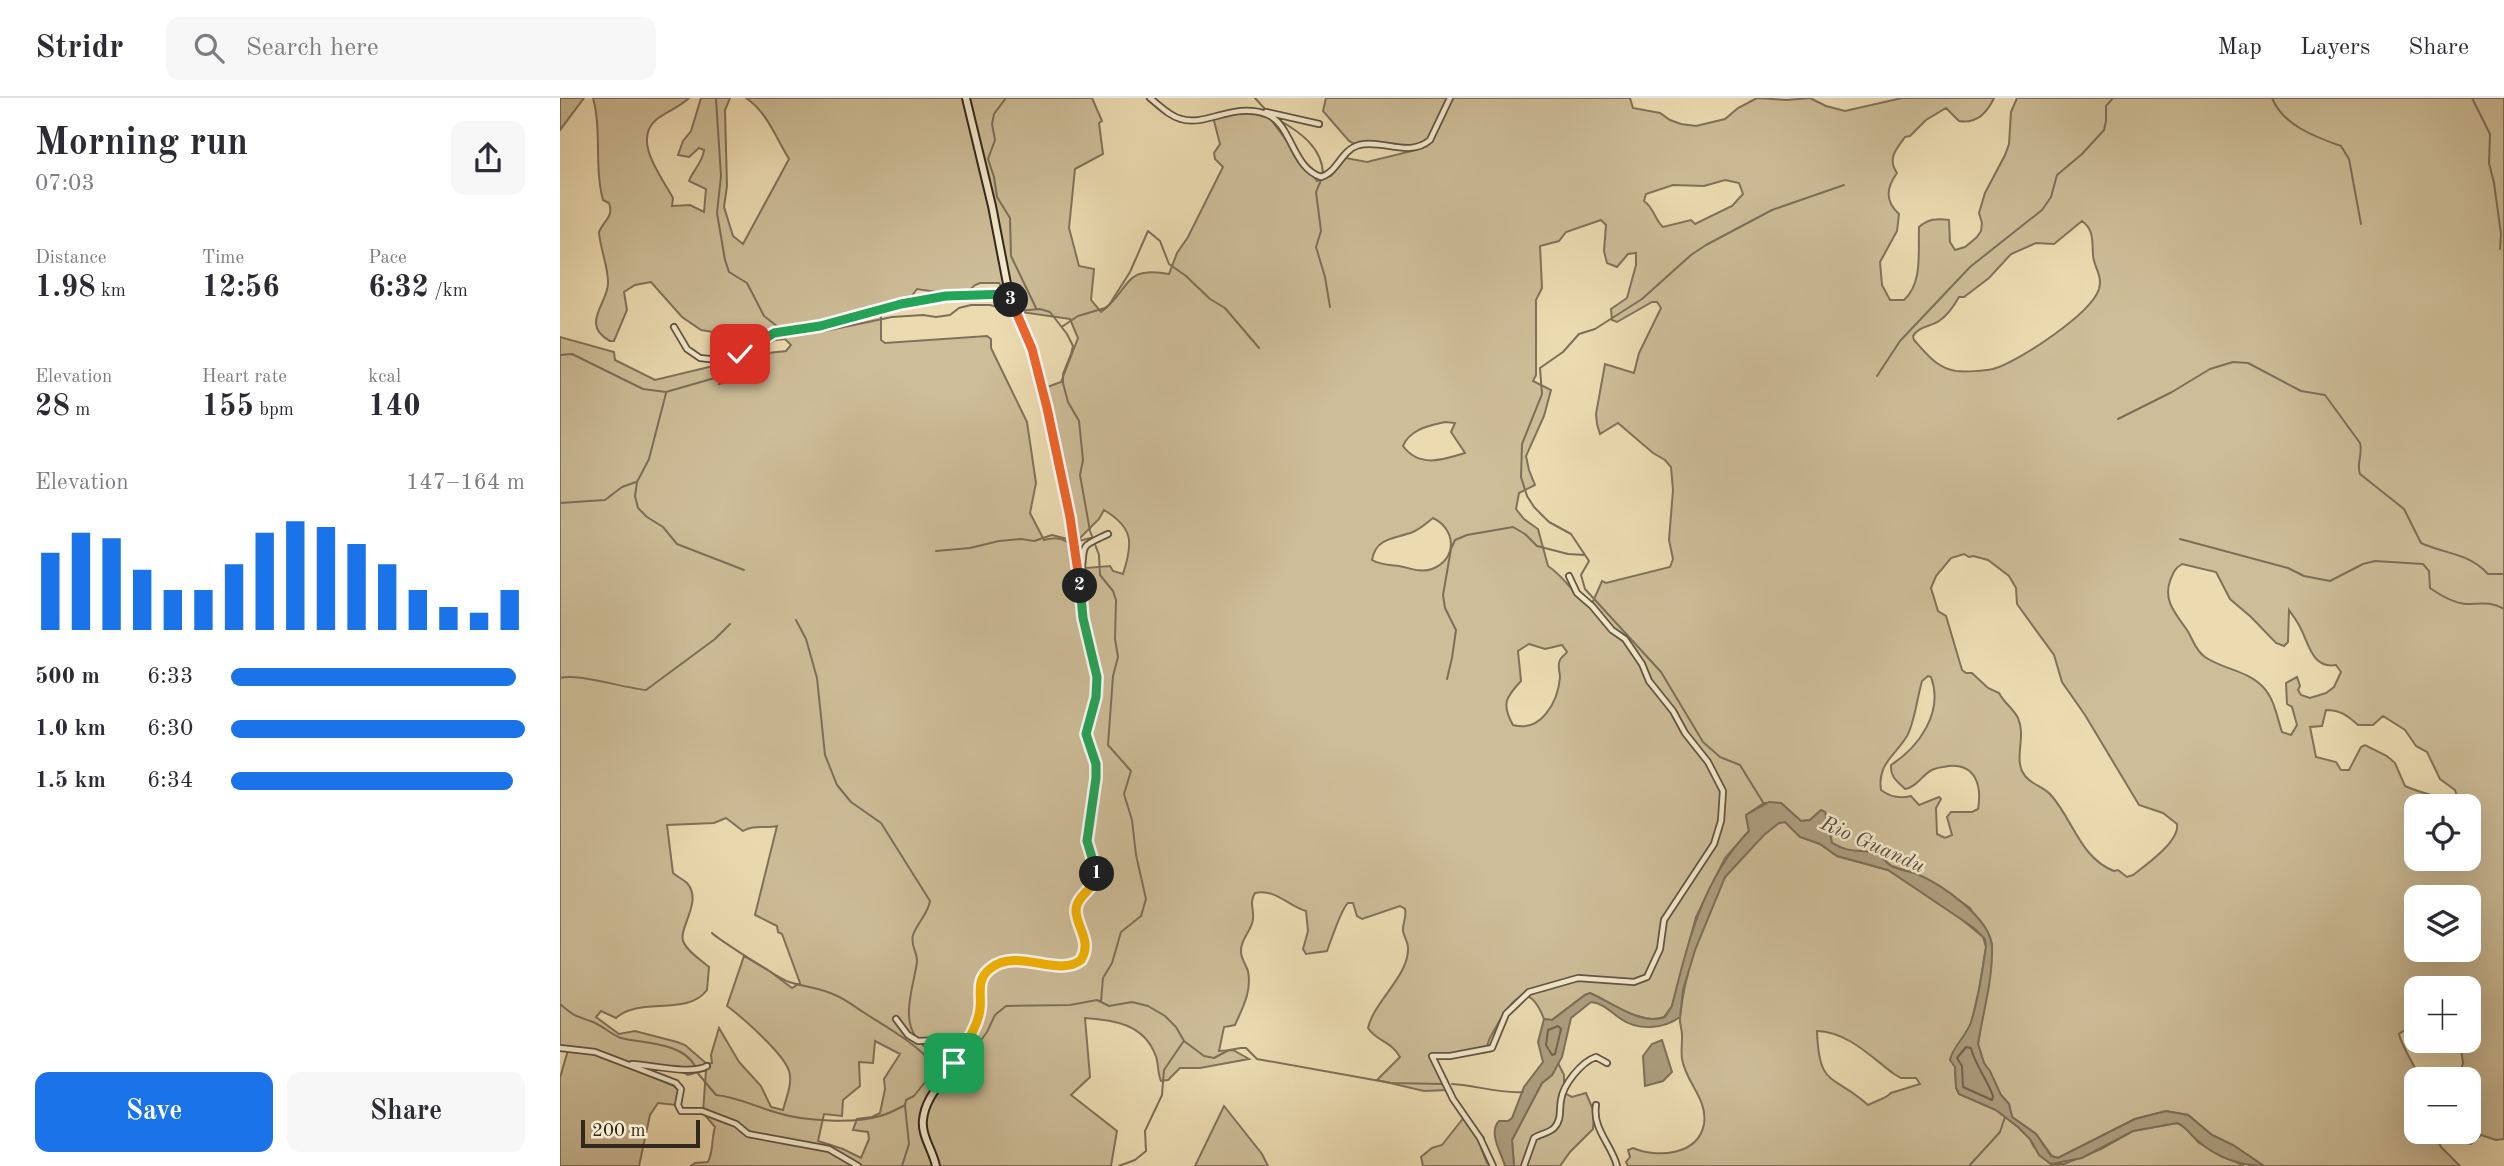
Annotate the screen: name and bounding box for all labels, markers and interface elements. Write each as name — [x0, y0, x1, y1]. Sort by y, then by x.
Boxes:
search box — [166, 17, 656, 80]
icon: search — [190, 29, 228, 67]
text: Stridr — [35, 32, 124, 65]
text: Search here — [246, 35, 379, 61]
text: Map — [2218, 36, 2262, 60]
text: Layers — [2300, 36, 2370, 60]
text: Share — [2408, 36, 2469, 60]
button: share — [451, 121, 525, 195]
text: Morning run — [35, 125, 248, 163]
text: 07:03 — [35, 172, 95, 195]
text: Distance — [35, 249, 107, 268]
text: Time — [202, 249, 244, 268]
text: Pace — [368, 249, 407, 268]
text: 1.98 — [35, 273, 96, 303]
text: 12:56 — [202, 273, 280, 303]
text: 6:32 — [368, 273, 429, 303]
text: km — [96, 282, 126, 301]
text: /km — [429, 282, 468, 301]
pin: 3 — [994, 282, 1028, 318]
text: 3 — [1005, 290, 1016, 309]
pin — [710, 324, 770, 384]
icon: check — [721, 335, 759, 373]
text: Elevation — [35, 368, 112, 387]
text: Heart rate — [202, 368, 287, 387]
text: kcal — [368, 368, 401, 387]
text: 28 — [35, 392, 70, 422]
text: 155 — [202, 392, 254, 422]
text: 140 — [368, 392, 421, 422]
text: m — [70, 401, 90, 420]
text: bpm — [254, 401, 294, 420]
text: Elevation — [35, 471, 129, 494]
text: 147–164 m — [406, 471, 525, 494]
pin: 2 — [1063, 568, 1098, 603]
text: 2 — [1074, 576, 1085, 595]
text: 500 m — [35, 665, 100, 688]
text: 6:33 — [147, 665, 193, 688]
text: 1.0 km — [35, 717, 106, 740]
text: 6:30 — [147, 717, 193, 740]
text: 1.5 km — [35, 769, 106, 792]
text: 6:34 — [147, 769, 193, 792]
map controls — [2404, 794, 2481, 1144]
button: locate — [2404, 794, 2481, 871]
water label: Rio Guandu — [1816, 813, 1928, 878]
pin: 1 — [1080, 856, 1114, 892]
text: 1 — [1091, 864, 1102, 883]
button: layers — [2404, 885, 2481, 962]
button: + — [2404, 976, 2481, 1053]
pin — [924, 1033, 984, 1093]
icon: arrive — [935, 1044, 973, 1082]
button: − — [2404, 1067, 2481, 1144]
button: Save — [35, 1072, 273, 1152]
button: Share — [287, 1072, 525, 1152]
scale bar — [581, 1117, 700, 1149]
text: 200 m — [592, 1122, 645, 1141]

